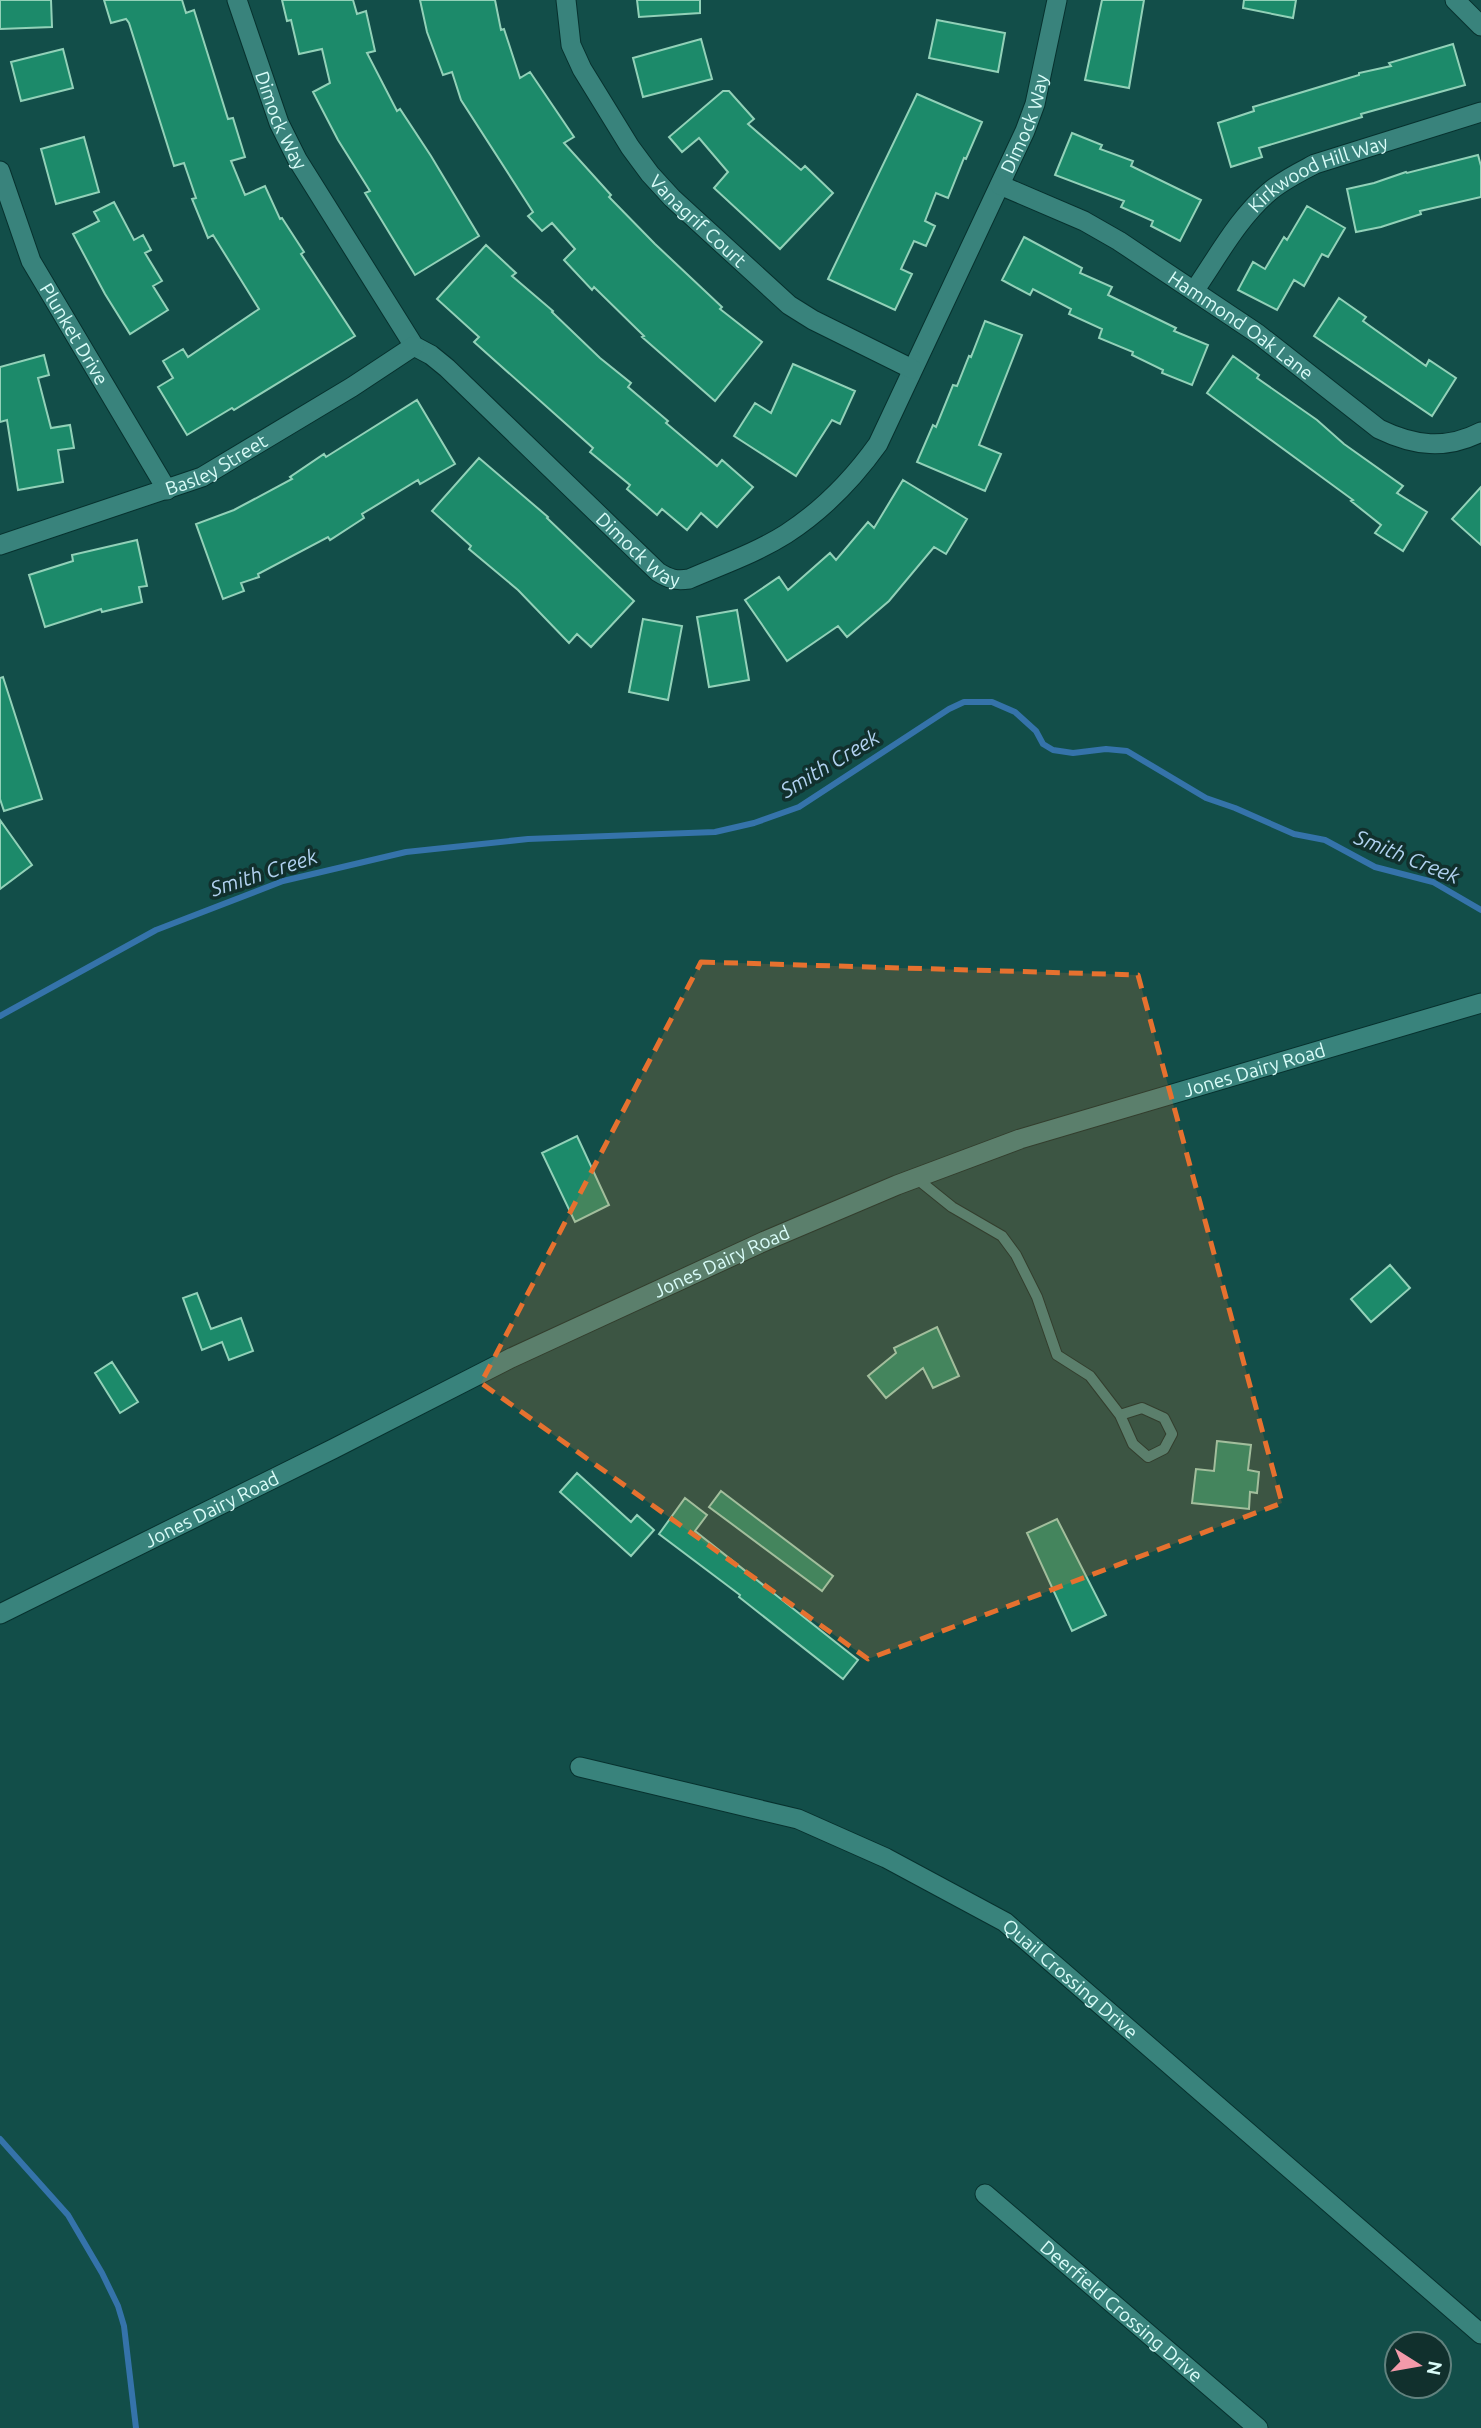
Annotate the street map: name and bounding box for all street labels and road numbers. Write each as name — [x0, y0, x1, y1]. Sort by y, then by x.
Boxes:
street label: Dimock Way — [251, 68, 312, 173]
street label: Dimock Way — [996, 72, 1052, 177]
street label: Kirkwood Hill Way — [1243, 131, 1390, 217]
street label: Vanagrif Court — [645, 170, 751, 272]
street label: Hammond Oak Lane — [1164, 266, 1318, 384]
street label: Plunket Drive — [36, 279, 113, 389]
street label: Basley Street — [162, 429, 272, 500]
street label: Dimock Way — [592, 508, 681, 591]
street label: Jones Dairy Road — [1180, 1039, 1328, 1101]
street label: Jones Dairy Road — [650, 1221, 793, 1302]
street label: Jones Dairy Road — [141, 1467, 282, 1552]
street label: Quail Crossing Drive — [998, 1914, 1142, 2043]
street label: Deerfield Crossing Drive — [1036, 2236, 1207, 2387]

